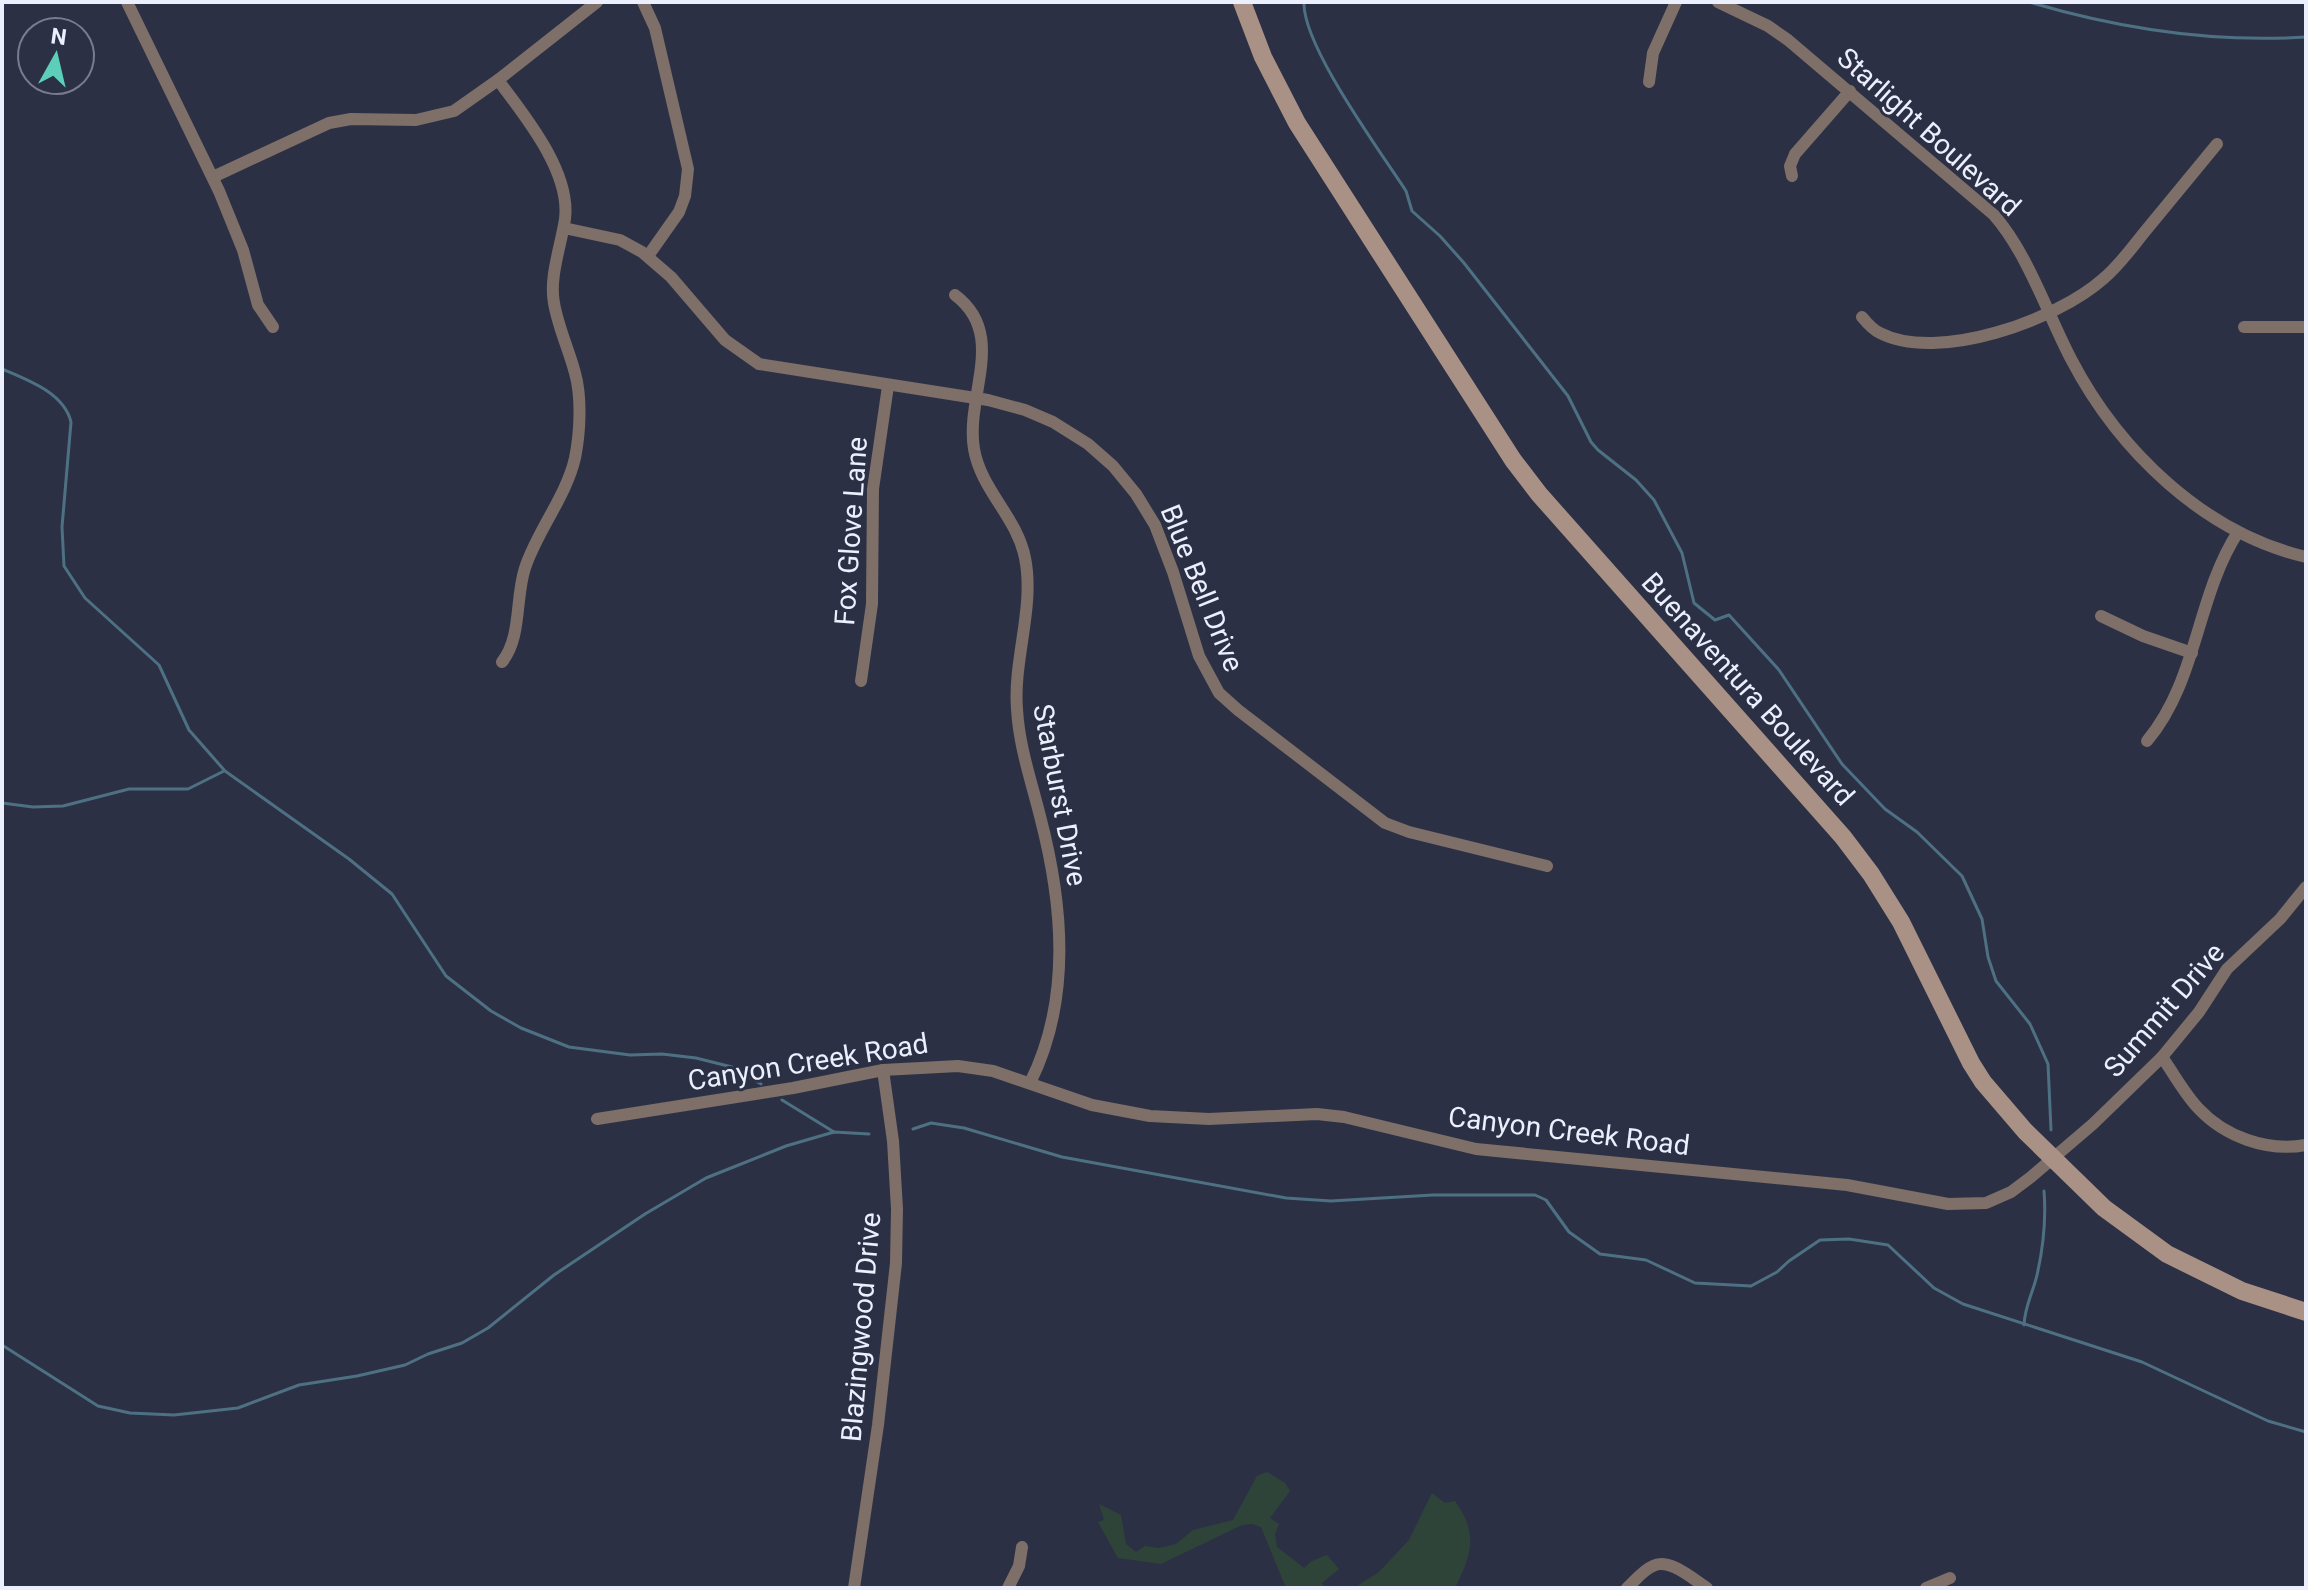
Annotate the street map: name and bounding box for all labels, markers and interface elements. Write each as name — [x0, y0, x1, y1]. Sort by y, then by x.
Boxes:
north arrow — [16, 16, 96, 96]
text: N — [49, 23, 68, 50]
street label: Starlight Boulevard — [1831, 41, 2027, 223]
street label: Fox Glove Lane — [828, 436, 874, 626]
street label: Blue Bell Drive — [1154, 500, 1250, 676]
street label: Buenaventura Boulevard — [1635, 566, 1861, 812]
street label: Starburst Drive — [1026, 701, 1094, 889]
street label: Summit Drive — [2097, 936, 2231, 1084]
street label: Canyon Creek Road — [685, 1027, 931, 1097]
street label: Canyon Creek Road — [1446, 1100, 1692, 1162]
street label: Blazingwood Drive — [835, 1211, 887, 1443]

